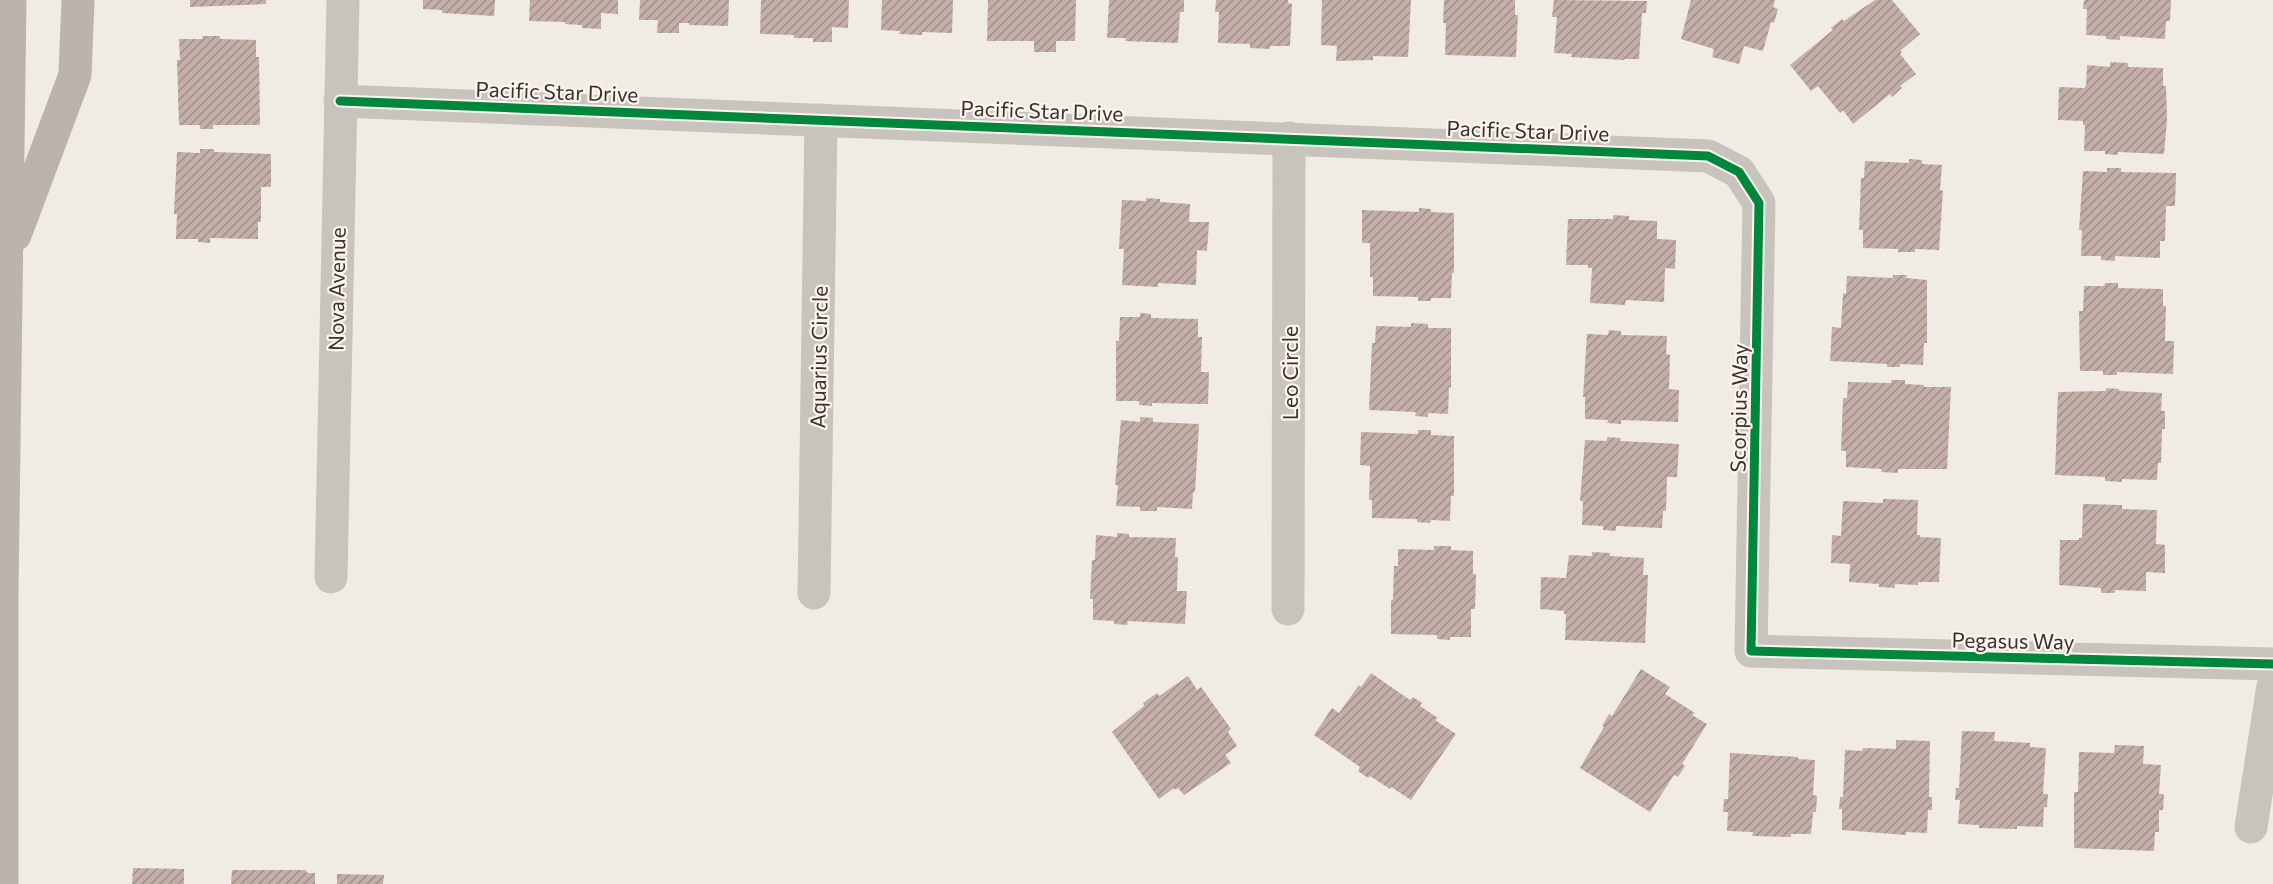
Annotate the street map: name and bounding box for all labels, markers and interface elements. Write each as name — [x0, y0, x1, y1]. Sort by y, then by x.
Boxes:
street label: Pacific Star Drive — [475, 76, 639, 106]
street label: Pacific Star Drive — [960, 95, 1124, 125]
street label: Pacific Star Drive — [1446, 115, 1610, 145]
street label: Nova Avenue — [322, 227, 350, 351]
street label: Aquarius Circle — [804, 285, 832, 429]
street label: Leo Circle — [1277, 326, 1302, 420]
street label: Scorpius Way — [1724, 343, 1752, 473]
street label: Pegasus Way — [1951, 626, 2075, 654]

